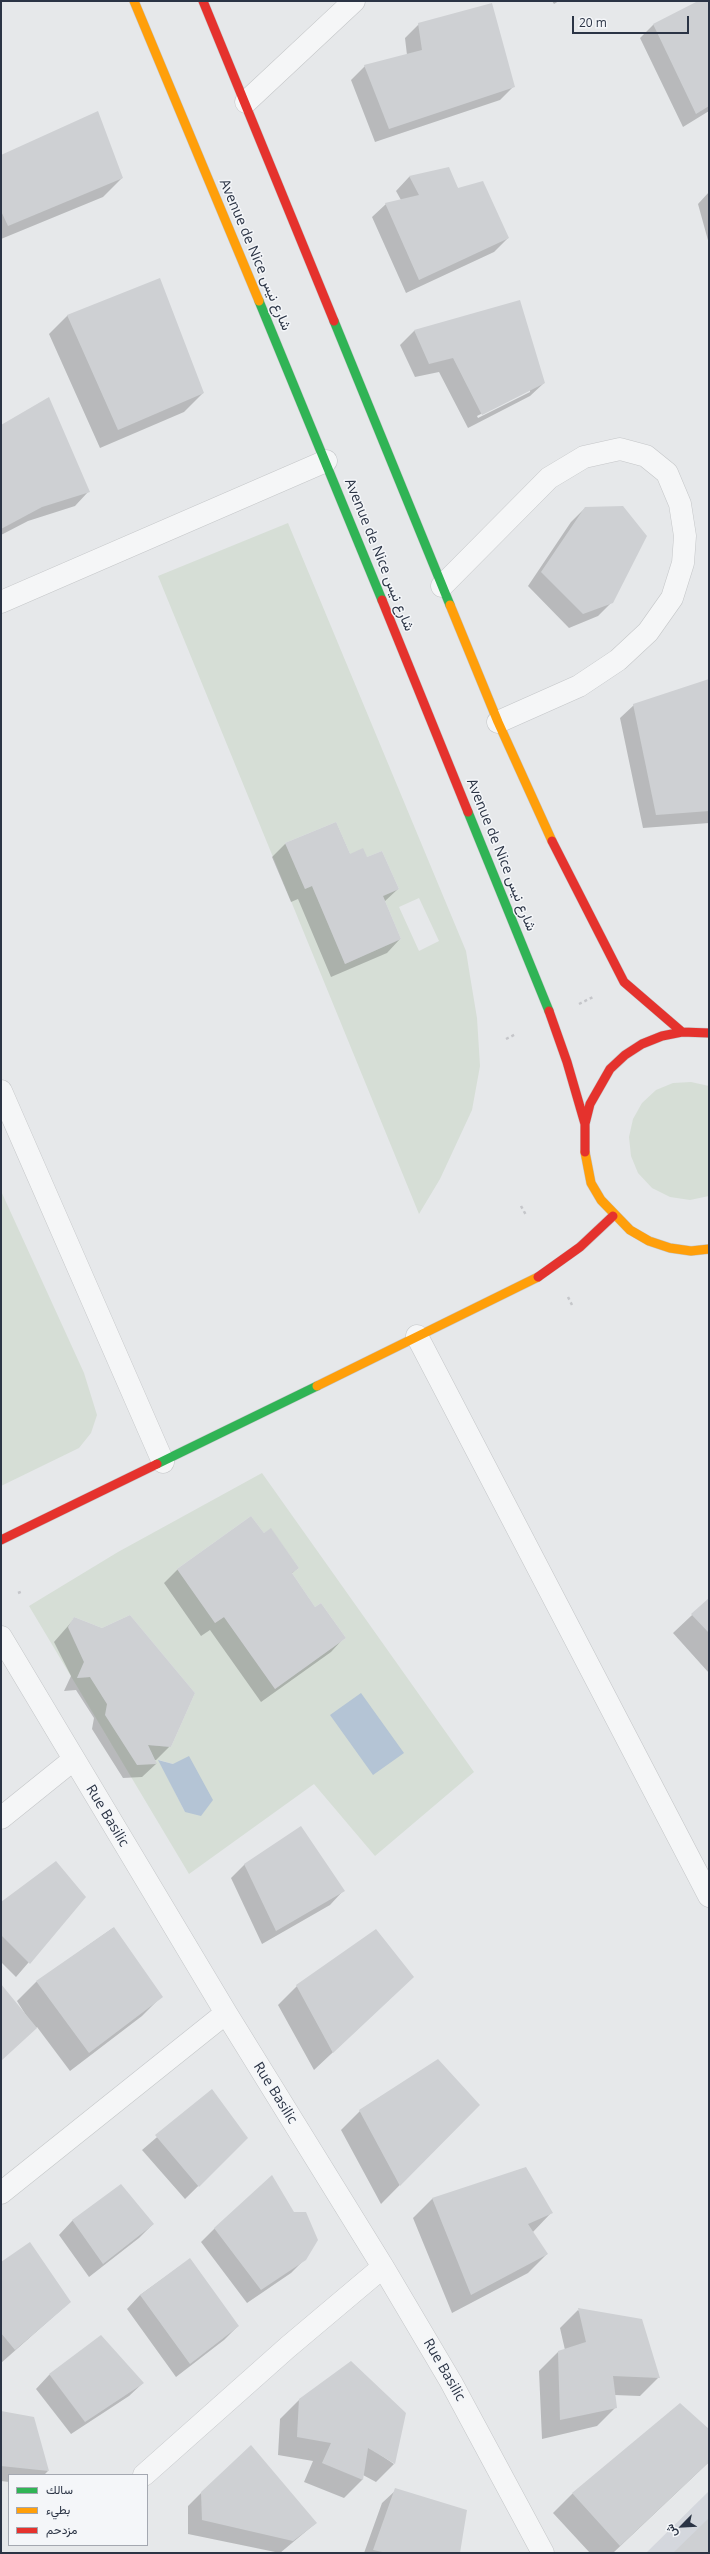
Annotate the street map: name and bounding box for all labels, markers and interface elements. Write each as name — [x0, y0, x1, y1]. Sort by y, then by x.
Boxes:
scale bar — [574, 8, 691, 34]
text: 20 m — [579, 14, 607, 31]
street label: Avenue de Nice شارع نيس — [215, 177, 295, 333]
street label: Avenue de Nice شارع نيس — [341, 476, 417, 634]
street label: Avenue de Nice شارع نيس — [463, 776, 539, 934]
street label: Rue Basilic — [82, 1782, 132, 1850]
street label: Rue Basilic — [249, 2059, 301, 2127]
street label: Rue Basilic — [419, 2336, 469, 2404]
legend — [8, 2474, 148, 2546]
text: سالك — [46, 2481, 73, 2498]
text: بطيء — [46, 2501, 70, 2518]
north arrow — [662, 2506, 702, 2546]
text: مزدحم — [46, 2521, 77, 2538]
text: ش — [661, 2522, 680, 2540]

